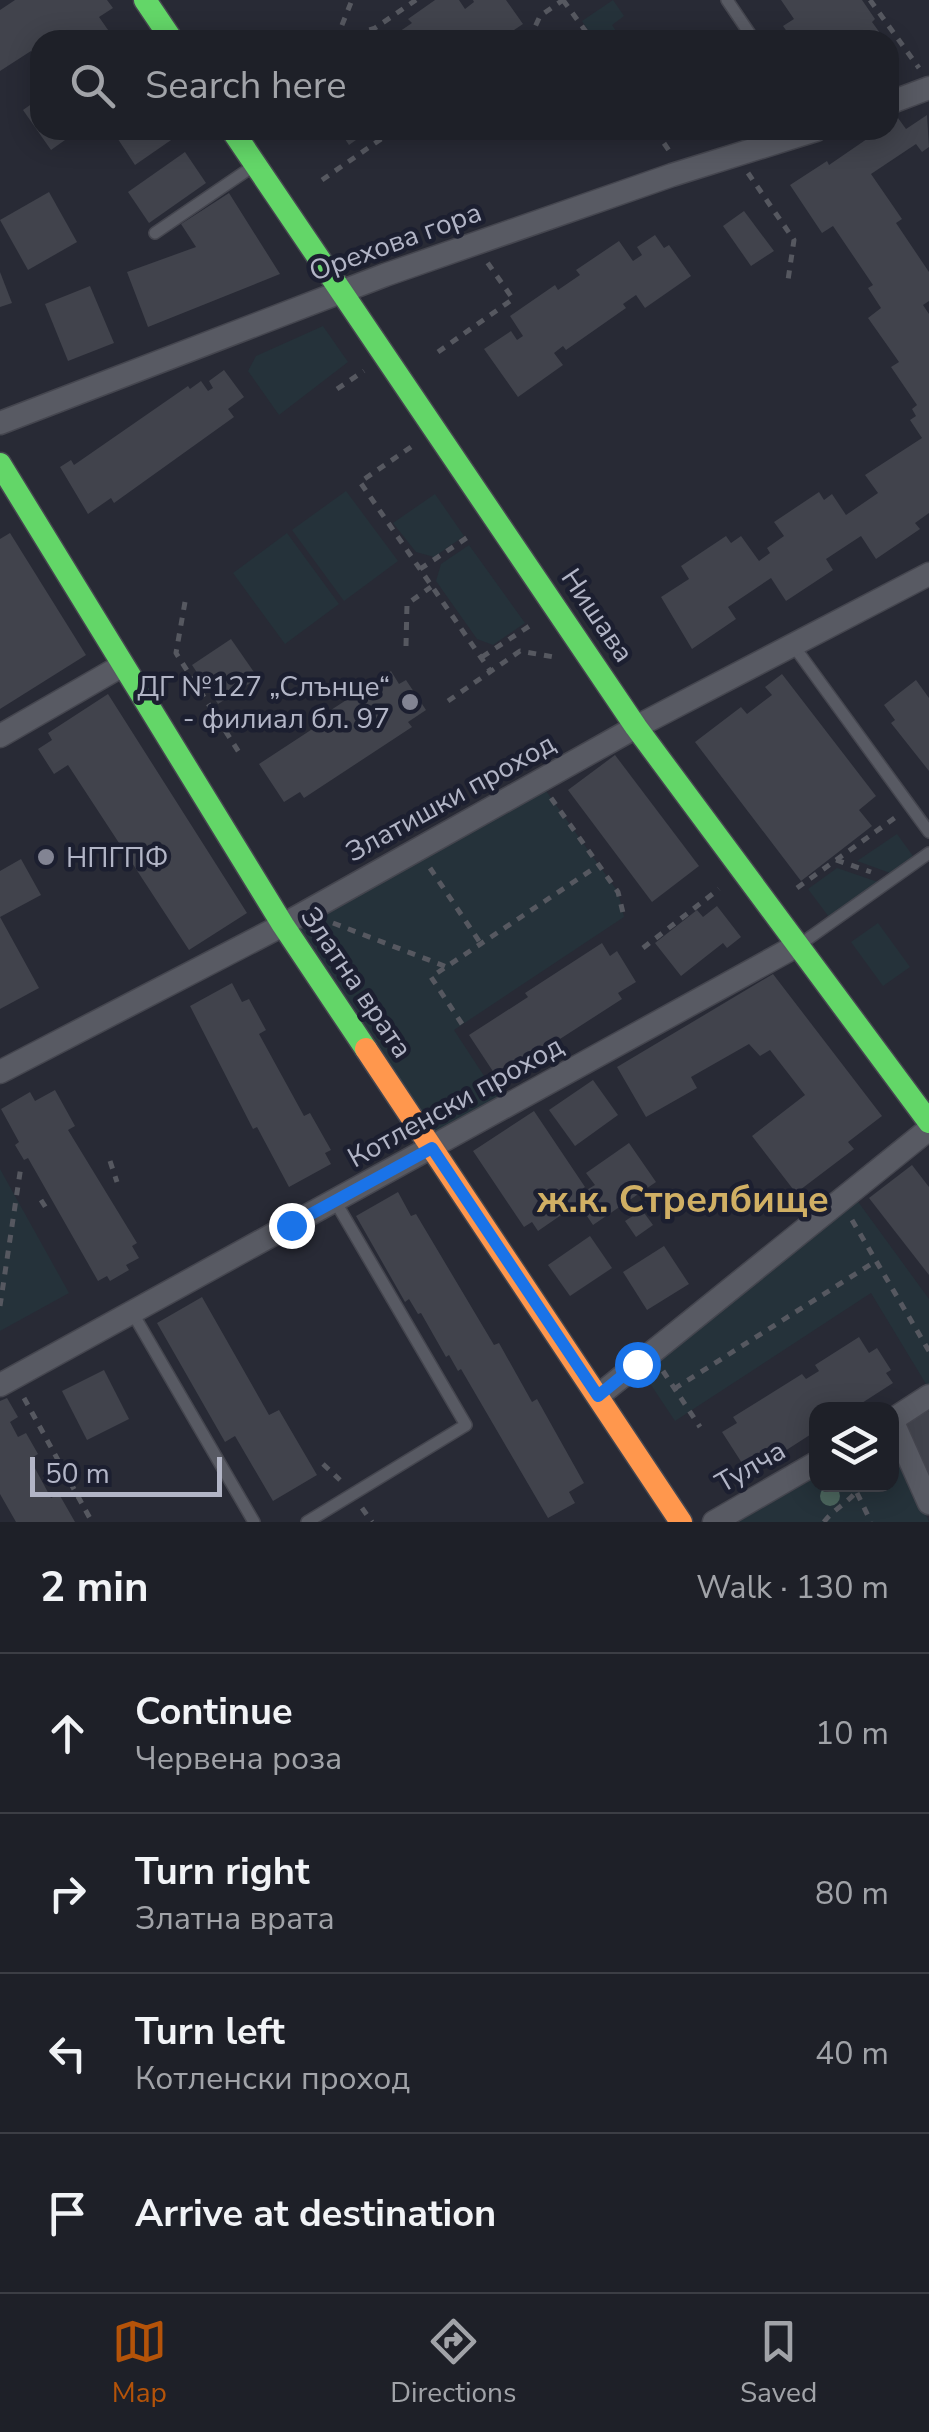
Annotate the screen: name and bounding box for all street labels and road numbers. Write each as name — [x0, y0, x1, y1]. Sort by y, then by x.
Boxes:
street label: Орехова гора — [304, 193, 487, 291]
street label: Нишава — [552, 561, 642, 670]
street label: Златишки проход — [339, 724, 562, 871]
street label: Златна врата — [292, 899, 421, 1066]
street label: Котленски проход — [341, 1027, 570, 1177]
street label: Тулча — [708, 1432, 793, 1502]

